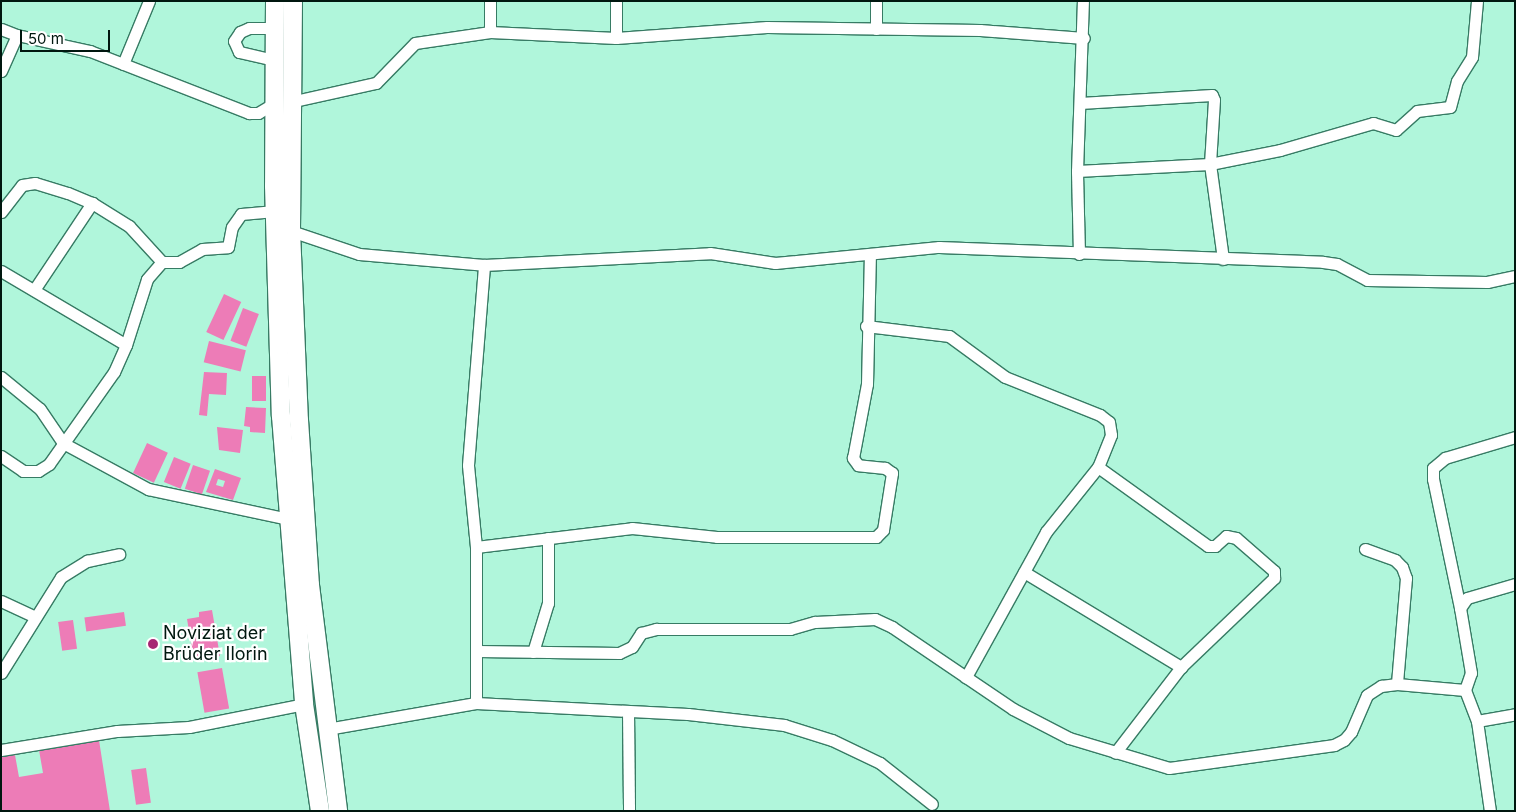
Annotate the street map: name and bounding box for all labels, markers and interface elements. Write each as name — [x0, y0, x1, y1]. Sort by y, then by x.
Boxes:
scale bar — [22, 20, 112, 52]
text: 50 m — [28, 29, 64, 48]
place label: Noviziat der Brüder Ilorin — [163, 623, 268, 666]
marker: Noviziat der Brüder Ilorin — [147, 638, 159, 650]

